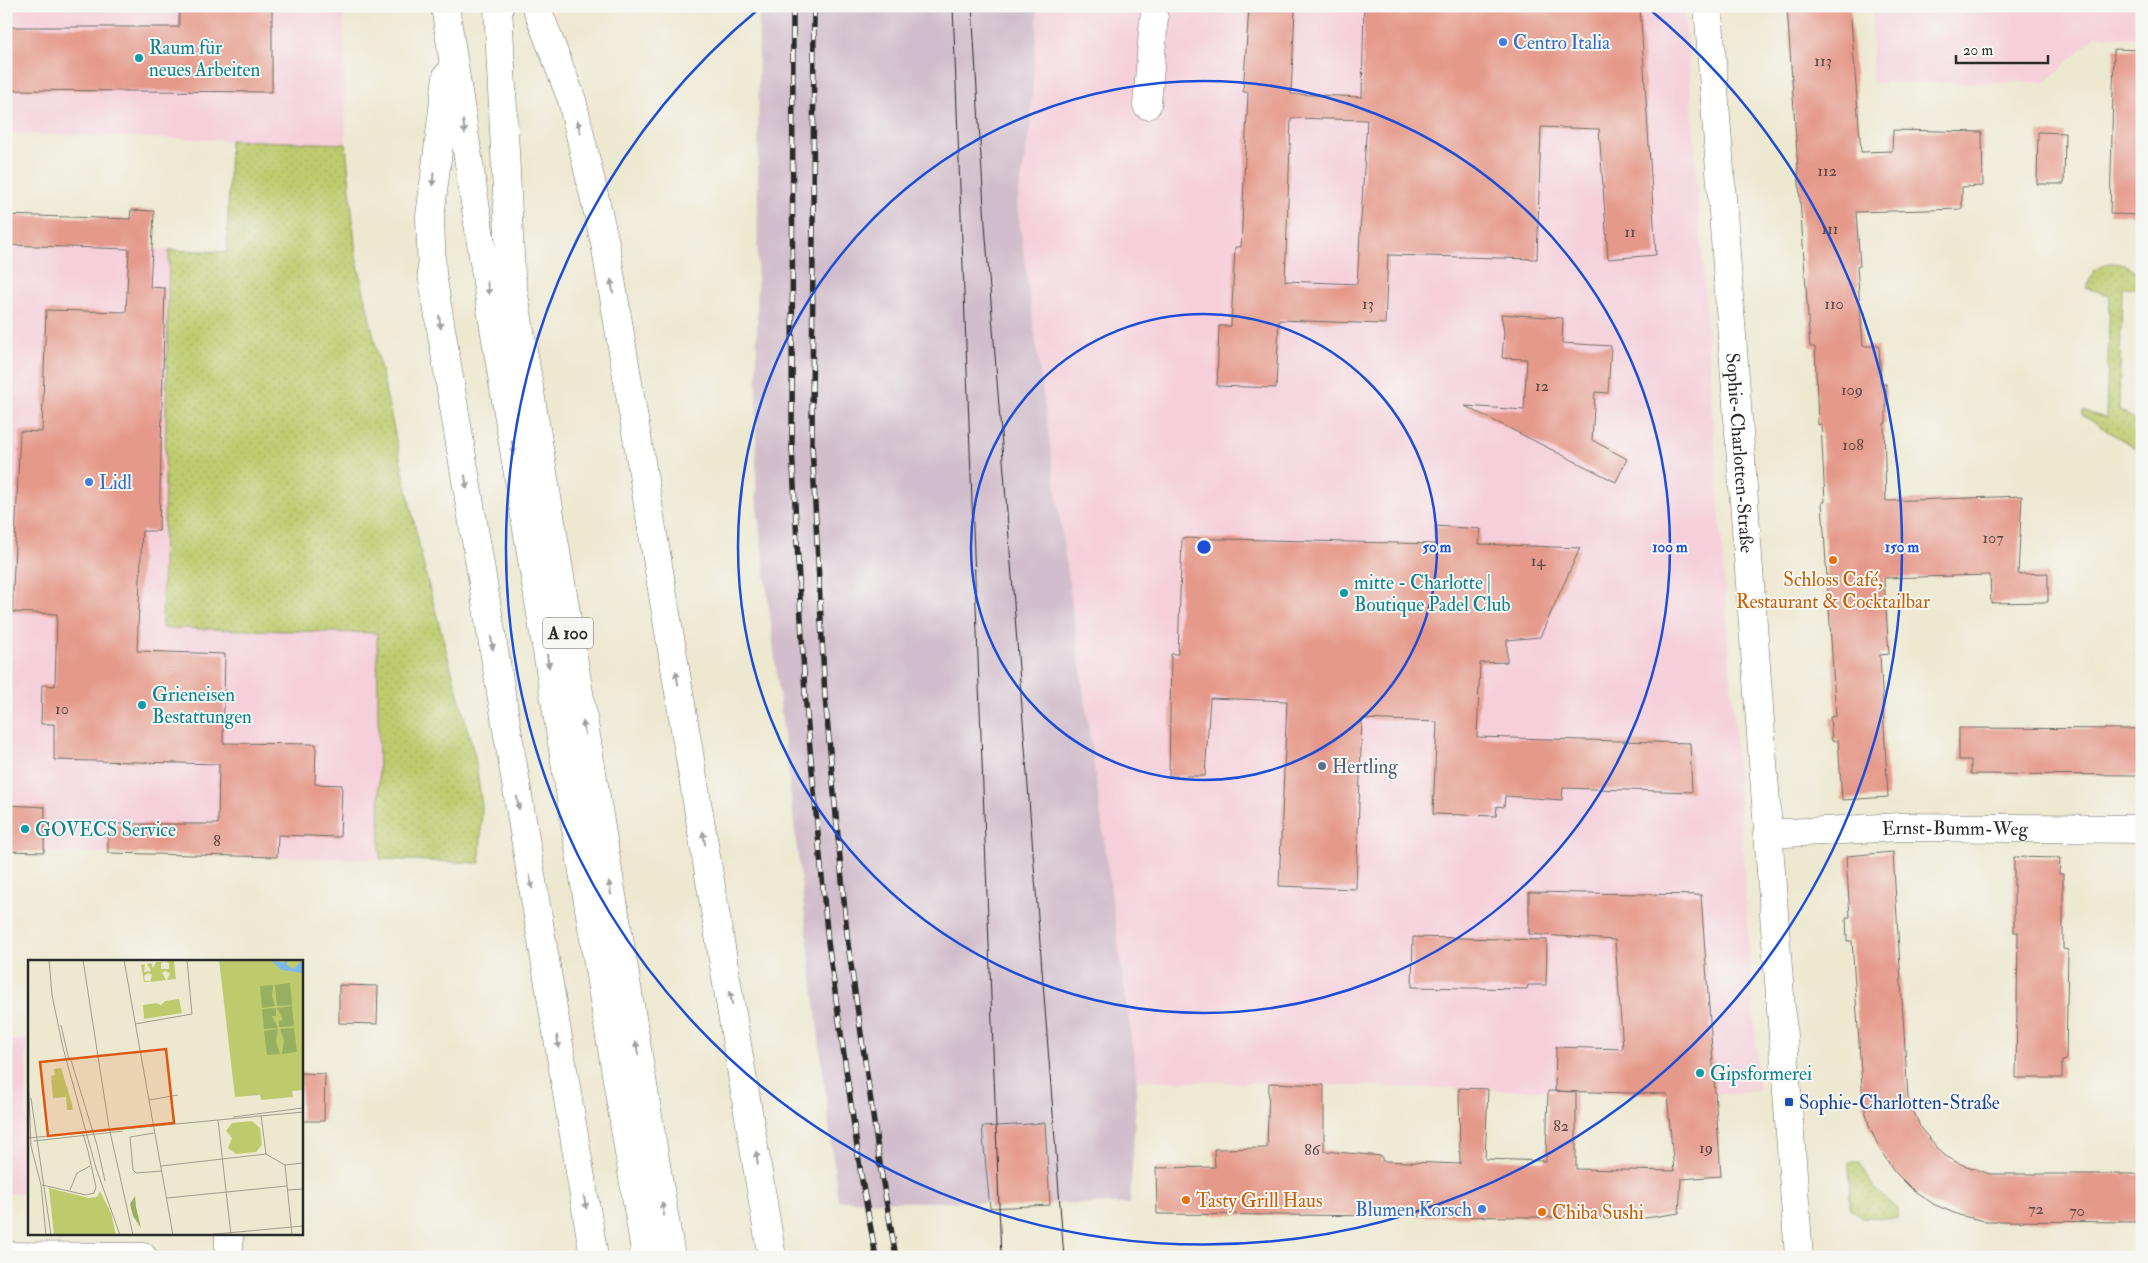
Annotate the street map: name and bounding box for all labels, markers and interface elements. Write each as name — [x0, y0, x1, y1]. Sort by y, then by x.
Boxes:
place label: Centro Italia — [1513, 31, 1610, 55]
scale bar — [1956, 32, 2048, 64]
place label: Raum für neues Arbeiten — [149, 36, 260, 82]
marker: Centro Italia — [1497, 36, 1509, 48]
text: 20 m — [1963, 41, 1993, 60]
house number: 113 — [1814, 51, 1832, 71]
marker: Raum für neues Arbeiten — [133, 52, 145, 64]
one-way arrow — [575, 119, 583, 134]
one-way arrow — [460, 120, 468, 136]
house number: 112 — [1817, 161, 1837, 181]
one-way arrow — [429, 172, 437, 188]
house number: 111 — [1821, 219, 1839, 239]
house number: 11 — [1624, 222, 1636, 242]
one-way arrow — [608, 277, 616, 293]
one-way arrow — [484, 280, 492, 296]
house number: 13 — [1362, 294, 1374, 314]
house number: 110 — [1824, 294, 1844, 314]
one-way arrow — [436, 314, 444, 330]
street label: Sophie-Charlotten-Straße — [1720, 352, 1759, 554]
house number: 12 — [1535, 376, 1549, 396]
house number: 109 — [1841, 380, 1863, 400]
house number: 108 — [1842, 435, 1864, 455]
one-way arrow — [510, 441, 518, 457]
place label: Lidl — [99, 471, 132, 495]
one-way arrow — [462, 475, 470, 491]
marker: Lidl — [83, 476, 95, 488]
house number: 107 — [1982, 528, 2004, 548]
centre of rings — [1195, 538, 1213, 556]
text: 50 m — [1423, 538, 1452, 557]
text: 100 m — [1652, 538, 1688, 557]
text: 150 m — [1885, 538, 1919, 557]
house number: 14 — [1531, 551, 1547, 571]
marker: Schloss Café, Restaurant & Cocktailbar — [1827, 554, 1839, 566]
place label: Schloss Café, Restaurant & Cocktailbar — [1736, 568, 1930, 614]
place label: mitte - Charlotte | Boutique Padel Club — [1354, 571, 1511, 617]
marker: mitte - Charlotte | Boutique Padel Club — [1338, 587, 1350, 599]
road number: A 100 — [543, 618, 593, 648]
one-way arrow — [488, 635, 496, 651]
one-way arrow — [544, 653, 552, 669]
one-way arrow — [672, 669, 680, 685]
place label: Grieneisen Bestattungen — [152, 683, 252, 729]
house number: 10 — [55, 699, 69, 719]
marker: Grieneisen Bestattungen — [136, 699, 148, 711]
one-way arrow — [579, 719, 587, 735]
place label: Hertling — [1332, 755, 1398, 779]
marker: Hertling — [1316, 760, 1328, 772]
one-way arrow — [514, 795, 522, 811]
street label: Ernst-Bumm-Weg — [1881, 816, 2029, 841]
place label: GOVECS Service — [35, 818, 176, 842]
marker: GOVECS Service — [19, 823, 31, 835]
one-way arrow — [699, 829, 707, 845]
house number: 8 — [213, 831, 221, 851]
one-way arrow — [528, 874, 536, 890]
one-way arrow — [606, 880, 614, 896]
inset map — [28, 960, 302, 1236]
one-way arrow — [726, 990, 734, 1006]
one-way arrow — [554, 1035, 562, 1051]
one-way arrow — [632, 1040, 640, 1056]
place label: Gipsformerei — [1710, 1062, 1812, 1087]
marker: Gipsformerei — [1694, 1067, 1706, 1079]
place label: Sophie-Charlotten-Straße — [1799, 1091, 2000, 1116]
marker: Sophie-Charlotten-Straße — [1783, 1096, 1795, 1108]
house number: 82 — [1553, 1116, 1569, 1136]
house number: 19 — [1699, 1138, 1713, 1158]
house number: 86 — [1304, 1140, 1321, 1160]
one-way arrow — [753, 1150, 761, 1166]
place label: Tasty Grill Haus — [1196, 1189, 1322, 1213]
marker: Tasty Grill Haus — [1180, 1194, 1192, 1206]
one-way arrow — [582, 1195, 590, 1211]
place label: Blumen Korsch — [1355, 1198, 1472, 1222]
house number: 72 — [2028, 1199, 2044, 1219]
one-way arrow — [659, 1200, 667, 1216]
place label: Chiba Sushi — [1552, 1201, 1644, 1225]
house number: 70 — [2069, 1201, 2085, 1221]
marker: Blumen Korsch — [1476, 1203, 1488, 1215]
marker: Chiba Sushi — [1536, 1206, 1548, 1218]

